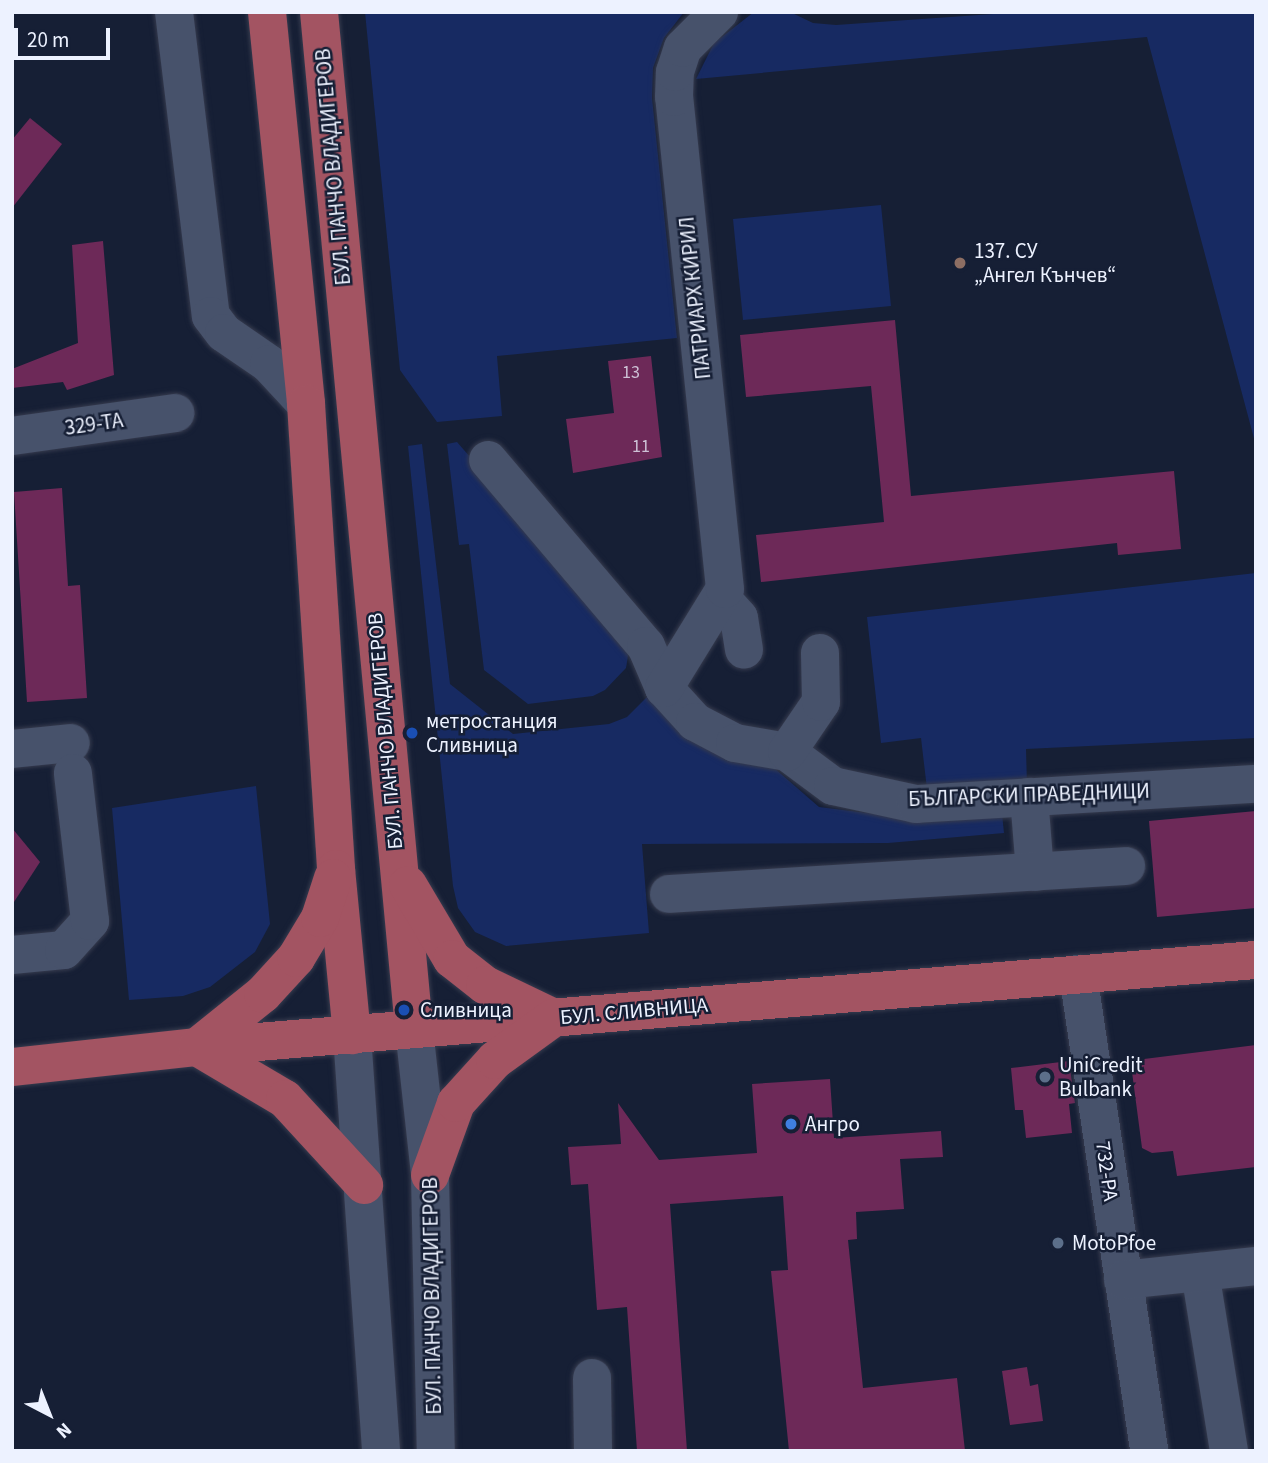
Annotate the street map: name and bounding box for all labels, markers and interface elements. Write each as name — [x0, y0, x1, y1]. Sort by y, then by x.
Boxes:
scale bar — [18, 14, 114, 58]
text: 20 m — [27, 25, 69, 55]
street label: БУЛ. ПАНЧО ВЛАДИГЕРОВ — [310, 48, 356, 286]
street label: ПАТРИАРХ КИРИЛ — [674, 215, 716, 381]
place label: 137. СУ „Ангел Кънчев“ — [974, 238, 1116, 288]
marker: 137. СУ „Ангел Кънчев“ — [952, 255, 968, 271]
house number: 13 — [622, 362, 640, 384]
street label: 329-ТА — [63, 407, 125, 441]
house number: 11 — [632, 436, 650, 458]
street label: БУЛ. ПАНЧО ВЛАДИГЕРОВ — [362, 612, 408, 850]
place label: метростанция Сливница — [426, 708, 558, 758]
marker: метростанция Сливница — [404, 725, 420, 741]
street label: БЪЛГАРСКИ ПРАВЕДНИЦИ — [908, 778, 1150, 812]
street label: БУЛ. СЛИВНИЦА — [559, 992, 709, 1030]
place label: Сливница — [420, 997, 512, 1023]
marker: Сливница — [394, 1000, 414, 1020]
place label: UniCredit Bulbank — [1059, 1052, 1143, 1102]
marker: UniCredit Bulbank — [1037, 1069, 1053, 1085]
place label: Ангро — [805, 1111, 860, 1137]
marker: Ангро — [783, 1116, 799, 1132]
street label: 732-РА — [1090, 1139, 1124, 1203]
street label: БУЛ. ПАНЧО ВЛАДИГЕРОВ — [417, 1177, 447, 1415]
place label: MotoPfoe — [1072, 1230, 1156, 1256]
marker: MotoPfoe — [1050, 1235, 1066, 1251]
north arrow — [14, 1379, 84, 1449]
text: N — [50, 1416, 77, 1444]

